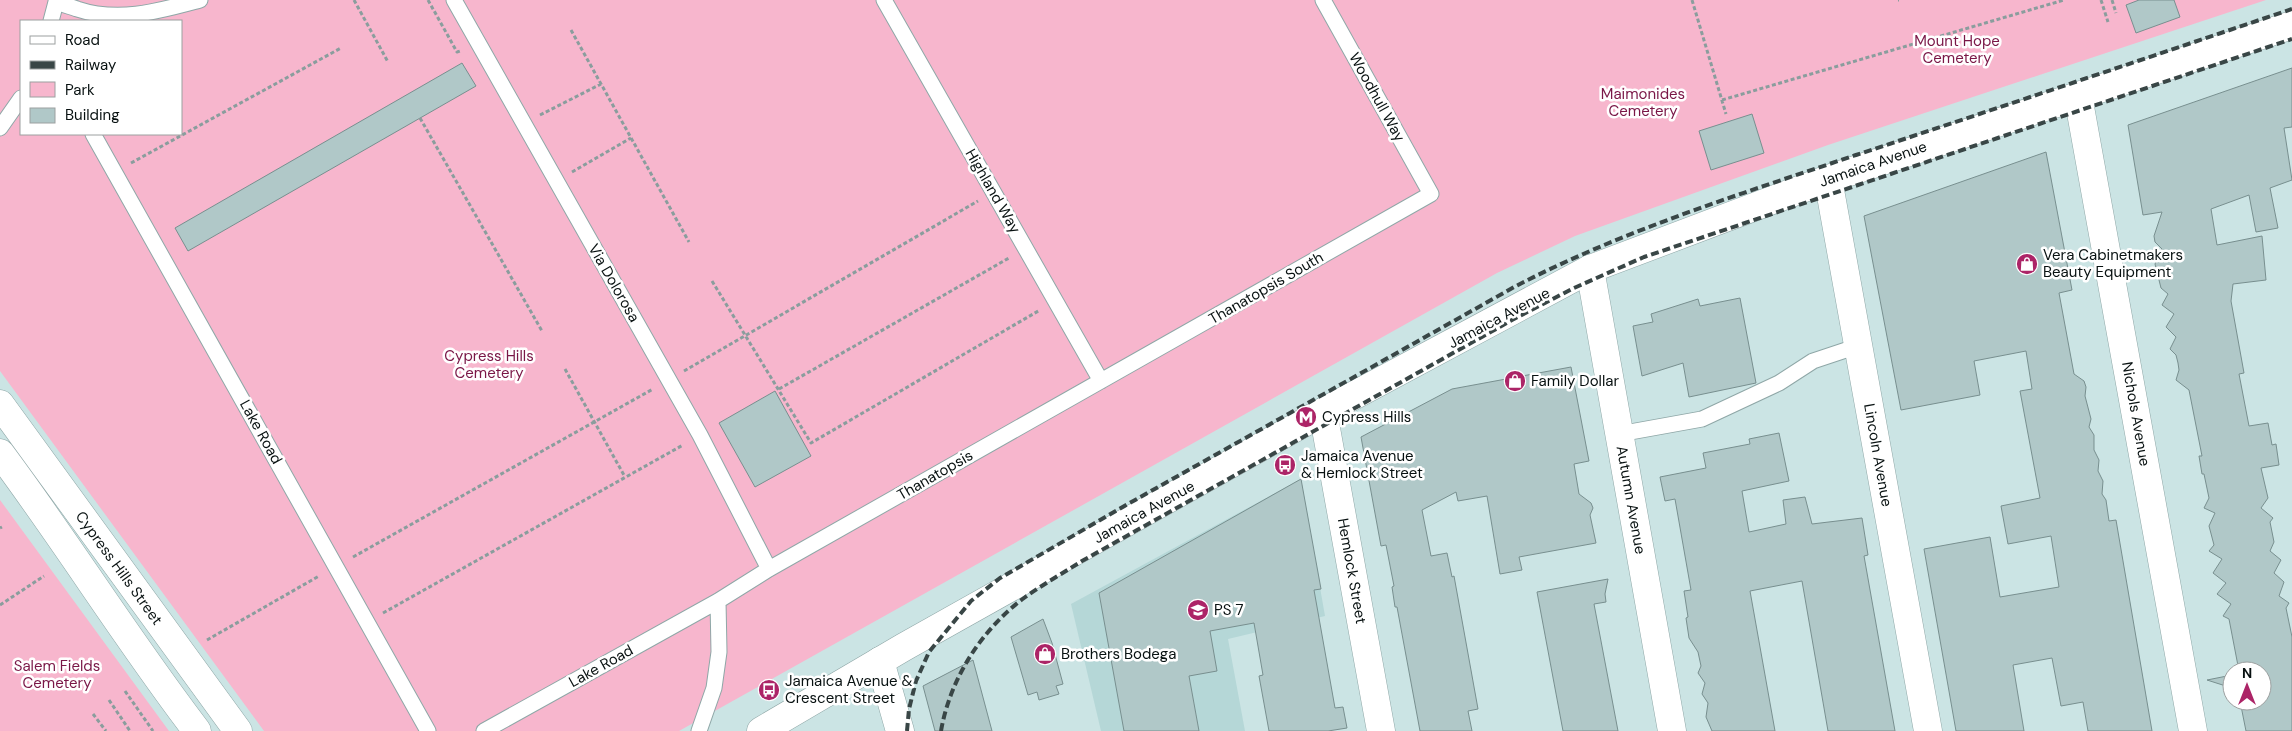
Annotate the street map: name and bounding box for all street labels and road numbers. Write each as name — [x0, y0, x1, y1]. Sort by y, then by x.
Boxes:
street label: Woodhull Way — [1344, 49, 1410, 146]
street label: Jamaica Avenue — [1817, 136, 1929, 192]
street label: Highland Way — [961, 145, 1026, 237]
street label: Via Dolorosa — [584, 240, 644, 326]
street label: Thanatopsis South — [1205, 247, 1327, 329]
street label: Jamaica Avenue — [1445, 283, 1553, 353]
street label: Nichols Avenue — [2117, 360, 2155, 468]
street label: Lake Road — [235, 396, 287, 468]
street label: Lincoln Avenue — [1859, 402, 1897, 508]
street label: Autumn Avenue — [1612, 444, 1650, 556]
street label: Thanatopsis — [893, 445, 977, 505]
street label: Jamaica Avenue — [1090, 476, 1198, 548]
street label: Cypress Hills Street — [71, 507, 167, 629]
street label: Hemlock Street — [1333, 517, 1371, 626]
street label: Lake Road — [565, 640, 637, 692]

